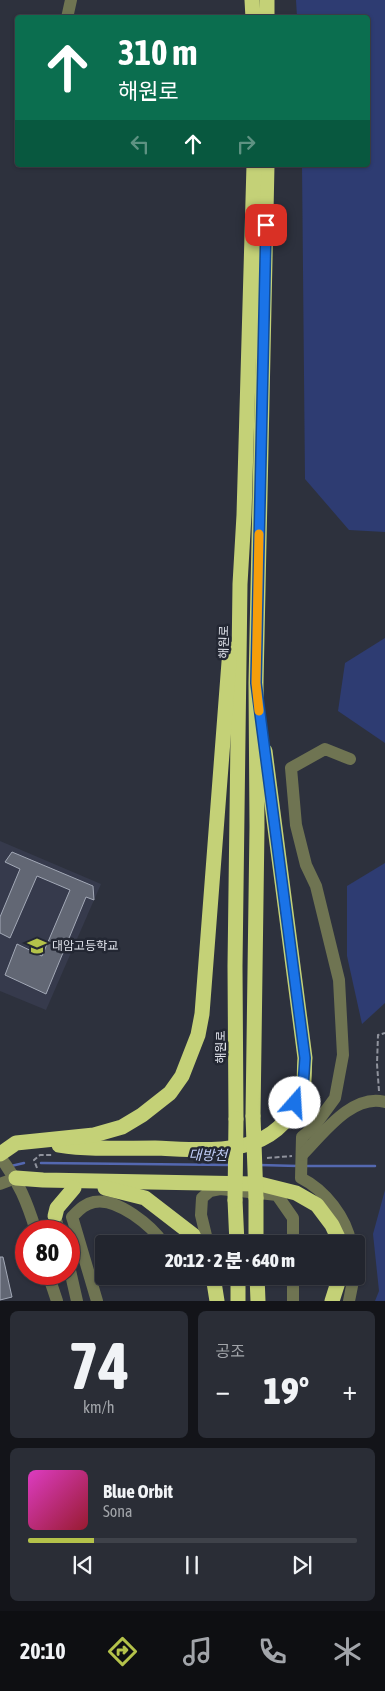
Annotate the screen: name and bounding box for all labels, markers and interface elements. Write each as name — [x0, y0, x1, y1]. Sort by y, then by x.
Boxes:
text: 310 m — [118, 32, 197, 72]
icon: ahead — [35, 35, 100, 100]
text: 해원로 — [118, 78, 179, 104]
icon: left — [126, 130, 154, 158]
icon: ahead — [179, 130, 207, 158]
icon: right — [232, 130, 260, 158]
pin — [245, 204, 287, 246]
icon: arrive — [252, 211, 280, 239]
street label: 해원로 — [217, 625, 231, 659]
school or university icon: 대암고등학교 — [26, 935, 48, 957]
place label: 대암고등학교 — [52, 939, 118, 953]
street label: 해원로 — [214, 1030, 228, 1064]
position arrow — [268, 1076, 320, 1128]
water label: 대방천 — [189, 1147, 229, 1163]
speed limit sign: 80 — [15, 1220, 80, 1285]
text: 20:12 · 2 분 · 640 m — [165, 1249, 295, 1271]
text: 74 — [68, 1328, 129, 1403]
text: 공조 — [216, 1342, 245, 1360]
text: 19° — [263, 1369, 309, 1412]
text: − — [216, 1374, 230, 1406]
text: + — [342, 1374, 357, 1406]
text: km/h — [83, 1398, 115, 1416]
text: Blue Orbit — [103, 1480, 173, 1502]
text: Sona — [103, 1502, 132, 1520]
icon: previous — [69, 1551, 97, 1579]
icon: pause — [178, 1551, 206, 1579]
icon: next — [288, 1551, 316, 1579]
icon: directions — [105, 1634, 140, 1669]
icon: music — [180, 1634, 215, 1669]
icon: phone — [255, 1634, 290, 1669]
icon: climate — [330, 1634, 365, 1669]
text: 20:10 — [20, 1638, 66, 1664]

